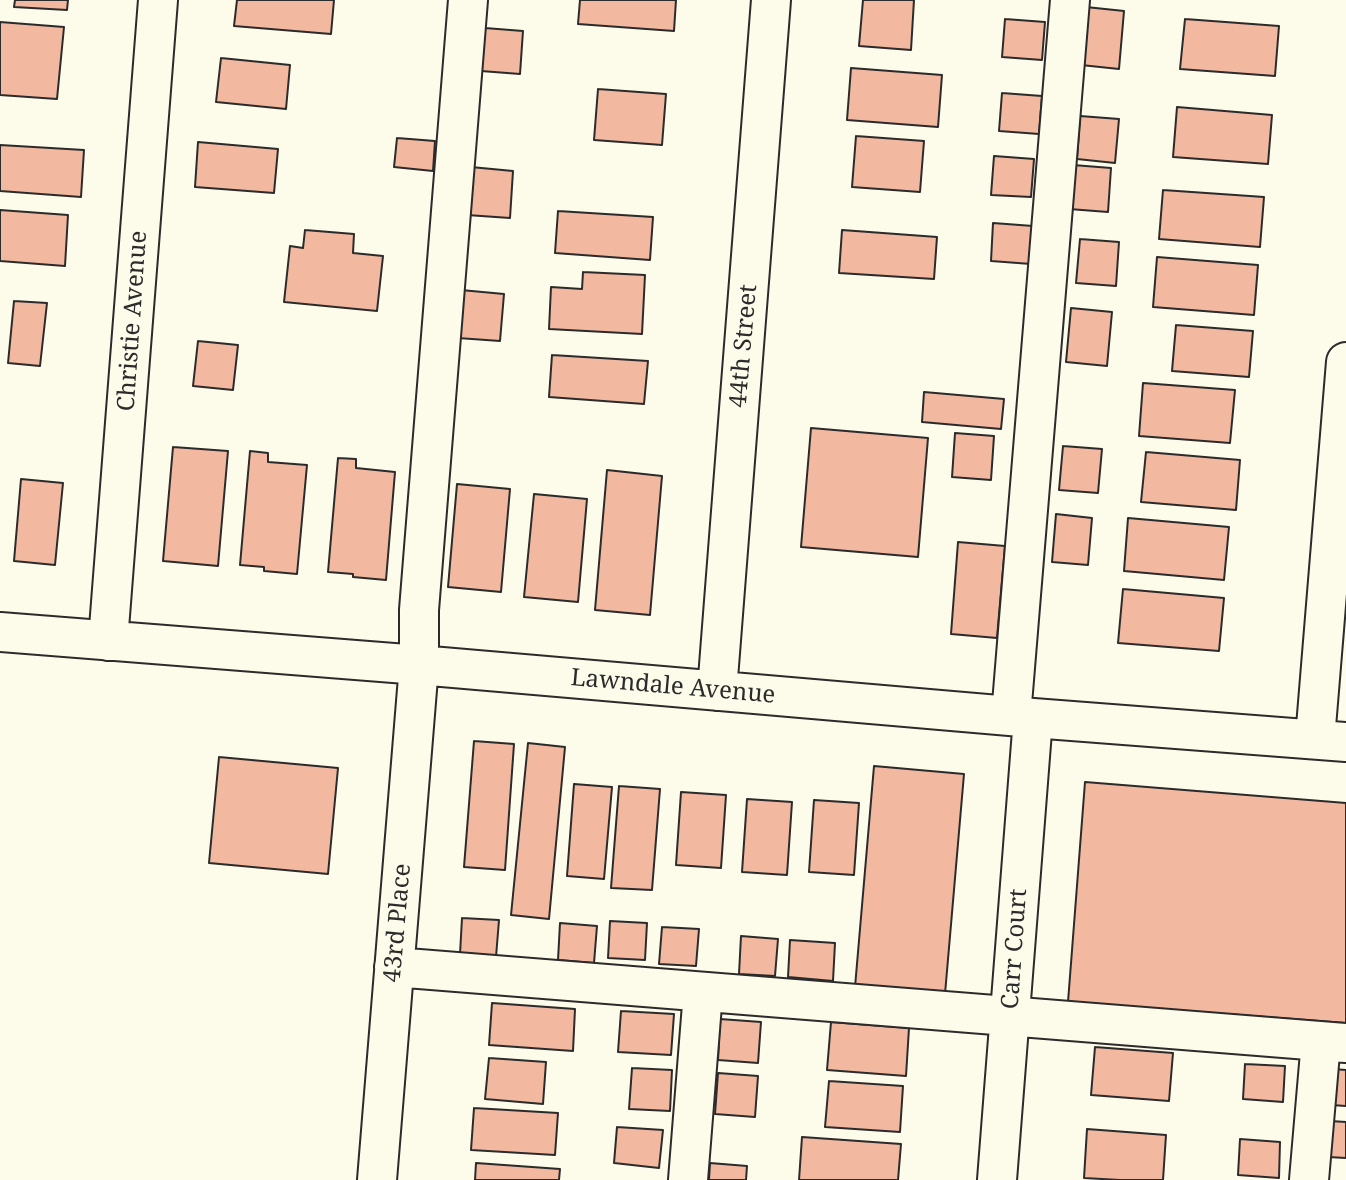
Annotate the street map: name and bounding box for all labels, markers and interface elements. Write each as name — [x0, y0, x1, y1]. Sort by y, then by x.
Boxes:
street label: Christie Avenue — [112, 230, 154, 412]
street label: 44th Street — [724, 283, 764, 409]
street label: Lawndale Avenue — [570, 664, 776, 710]
street label: 43rd Place — [378, 862, 418, 984]
street label: Carr Court — [996, 888, 1034, 1010]

